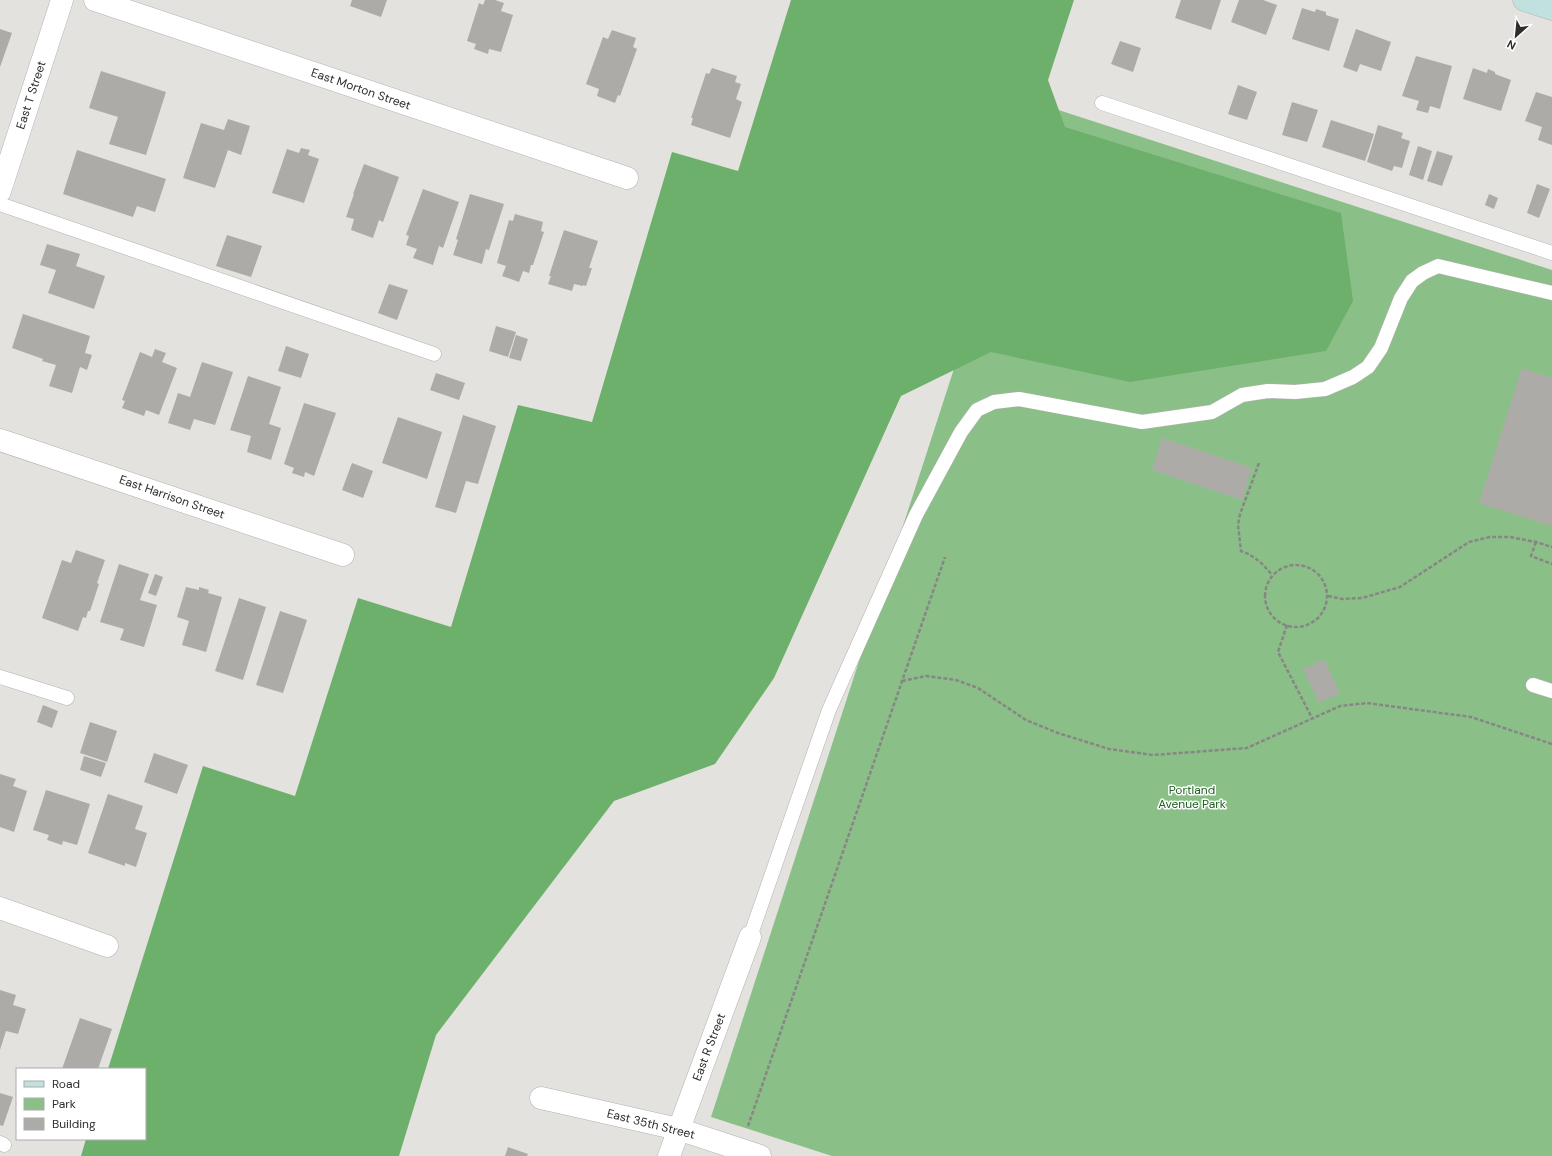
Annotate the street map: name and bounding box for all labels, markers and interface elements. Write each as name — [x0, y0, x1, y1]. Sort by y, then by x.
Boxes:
north arrow — [1496, 16, 1536, 56]
text: N — [1505, 37, 1518, 53]
street label: East T Street — [12, 59, 50, 131]
street label: East Morton Street — [309, 64, 413, 114]
street label: East Harrison Street — [117, 471, 227, 523]
park label: Portland Avenue Park — [1158, 782, 1226, 812]
street label: East R Street — [689, 1011, 729, 1083]
legend — [16, 1068, 146, 1140]
text: Road — [52, 1076, 80, 1092]
text: Park — [52, 1096, 76, 1112]
street label: East 35th Street — [605, 1105, 697, 1143]
text: Building — [52, 1116, 96, 1132]

